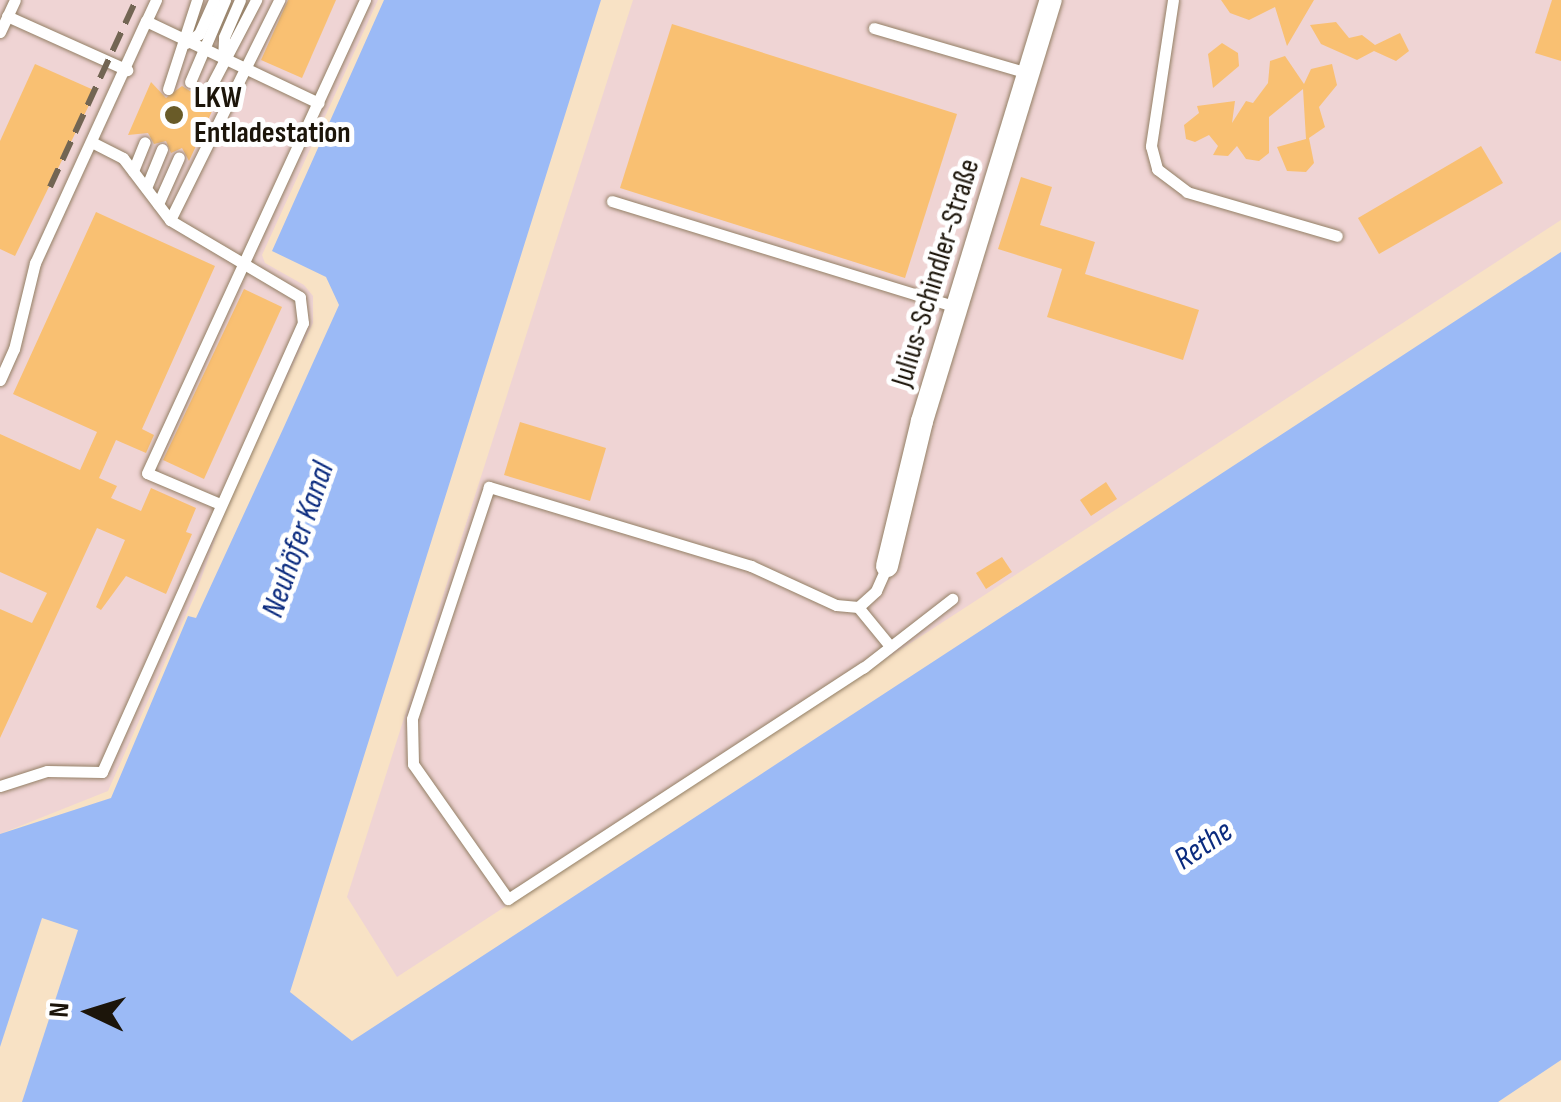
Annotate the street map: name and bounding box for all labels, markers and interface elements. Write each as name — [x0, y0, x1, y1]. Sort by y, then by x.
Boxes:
place label: LKW Entladestation — [194, 80, 351, 150]
marker: LKW Entladestation — [163, 104, 185, 126]
street label: Julius-Schindler-Straße — [884, 155, 988, 391]
water label: Neuhöfer Kanal — [255, 457, 343, 623]
water label: Rethe — [1168, 813, 1240, 879]
north arrow — [40, 962, 140, 1062]
text: N — [43, 1001, 77, 1018]

